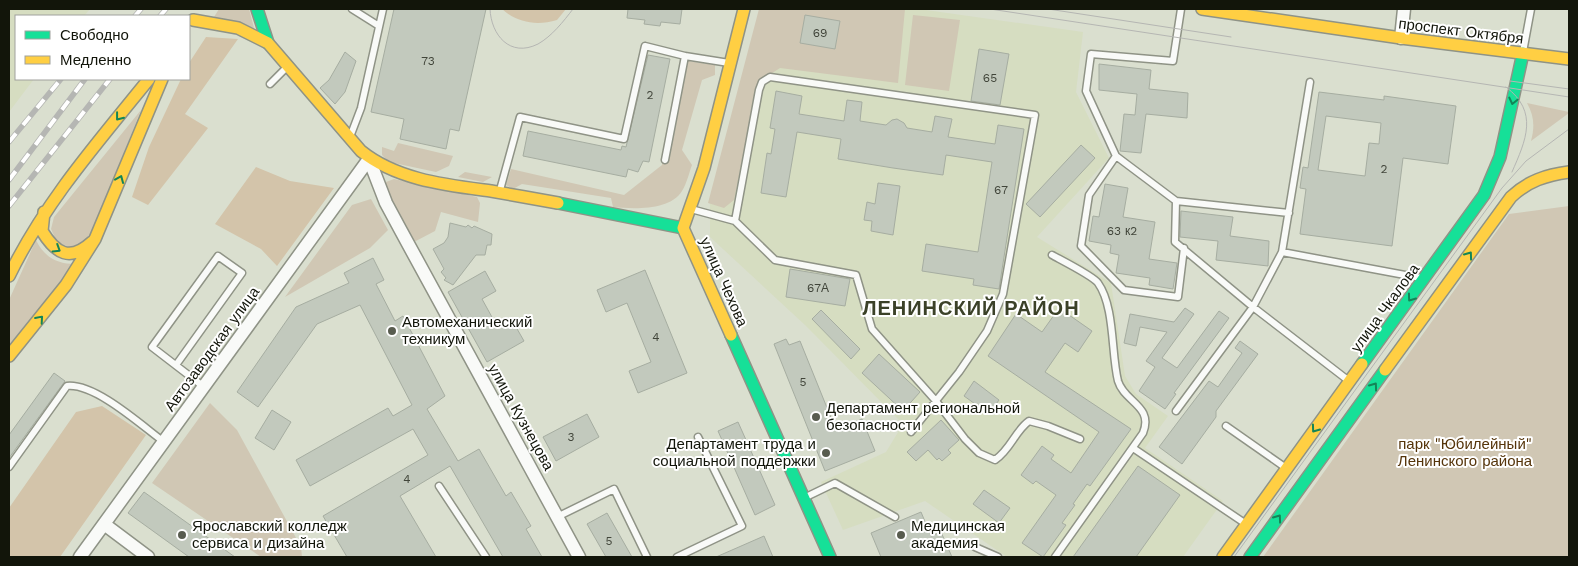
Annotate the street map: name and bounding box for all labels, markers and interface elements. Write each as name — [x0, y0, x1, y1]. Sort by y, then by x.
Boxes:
street label: проспект Октября — [1397, 14, 1525, 48]
legend — [15, 15, 190, 80]
text: Свободно — [60, 26, 129, 44]
house number: 69 — [813, 26, 827, 40]
text: Медленно — [60, 51, 131, 69]
house number: 73 — [421, 54, 435, 68]
house number: 65 — [983, 71, 997, 85]
house number: 2 — [647, 88, 654, 102]
one-way arrow — [1508, 97, 1519, 106]
one-way arrow — [116, 111, 124, 120]
house number: 2 — [1381, 162, 1388, 176]
one-way arrow — [114, 175, 125, 184]
house number: 67 — [994, 183, 1008, 197]
house number: 63 к2 — [1107, 224, 1137, 238]
street label: улица Чехова — [696, 234, 752, 330]
one-way arrow — [51, 242, 60, 252]
one-way arrow — [1463, 251, 1472, 260]
street label: улица Чкалова — [1347, 260, 1424, 356]
house number: 67А — [807, 281, 829, 295]
street label: Автозаводская улица — [161, 283, 264, 415]
one-way arrow — [1408, 292, 1417, 302]
district label: ЛЕНИНСКИЙ РАЙОН — [862, 296, 1080, 320]
place label: Автомеханический техникум — [402, 313, 532, 348]
one-way arrow — [35, 316, 43, 325]
marker: Автомеханический техникум — [386, 325, 398, 337]
house number: 4 — [652, 330, 660, 344]
street label: улица Кузнецова — [484, 361, 558, 474]
house number: 5 — [800, 375, 807, 389]
one-way arrow — [1368, 382, 1377, 392]
place label: Департамент региональной безопасности — [826, 399, 1020, 434]
marker: Департамент региональной безопасности — [810, 411, 822, 423]
one-way arrow — [1313, 423, 1321, 432]
house number: 3 — [568, 430, 575, 444]
place label: Департамент труда и социальной поддержки — [653, 435, 816, 470]
park label: парк "Юбилейный" Ленинского района — [1398, 435, 1533, 470]
marker: Департамент труда и социальной поддержки — [820, 447, 832, 459]
house number: 4 — [403, 472, 411, 486]
one-way arrow — [1273, 515, 1281, 524]
place label: Ярославский колледж сервиса и дизайна — [192, 517, 347, 552]
place label: Медицинская академия — [911, 517, 1005, 552]
marker: Ярославский колледж сервиса и дизайна — [176, 529, 188, 541]
marker: Медицинская академия — [895, 529, 907, 541]
house number: 5 — [606, 534, 613, 548]

